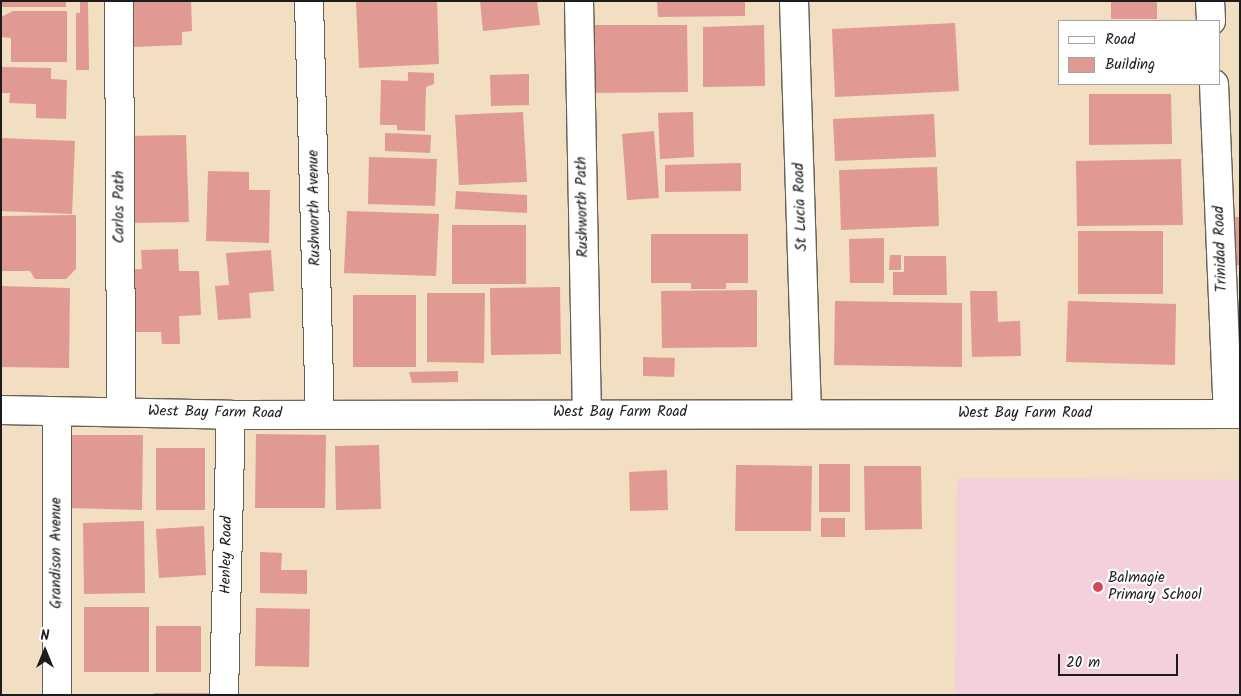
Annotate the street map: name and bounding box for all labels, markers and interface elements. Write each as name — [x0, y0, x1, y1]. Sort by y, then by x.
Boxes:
legend — [1058, 20, 1221, 85]
text: Road — [1105, 28, 1135, 52]
text: Building — [1105, 53, 1155, 77]
street label: Rushworth Avenue — [305, 150, 325, 266]
street label: Rushworth Path — [573, 156, 593, 258]
street label: St Lucia Road — [790, 162, 812, 252]
street label: Carlos Path — [111, 171, 129, 243]
street label: Trinidad Road — [1211, 206, 1231, 292]
street label: West Bay Farm Road — [148, 403, 282, 423]
street label: West Bay Farm Road — [553, 404, 687, 422]
street label: West Bay Farm Road — [958, 405, 1092, 423]
street label: Grandison Avenue — [48, 497, 66, 609]
street label: Henley Road — [217, 516, 237, 594]
place label: Balmagie Primary School — [1108, 569, 1202, 604]
marker: Balmagie Primary School — [1092, 581, 1104, 593]
text: N — [41, 625, 49, 647]
north arrow — [20, 626, 70, 676]
scale bar — [1061, 644, 1181, 676]
text: 20 m — [1066, 651, 1100, 675]

